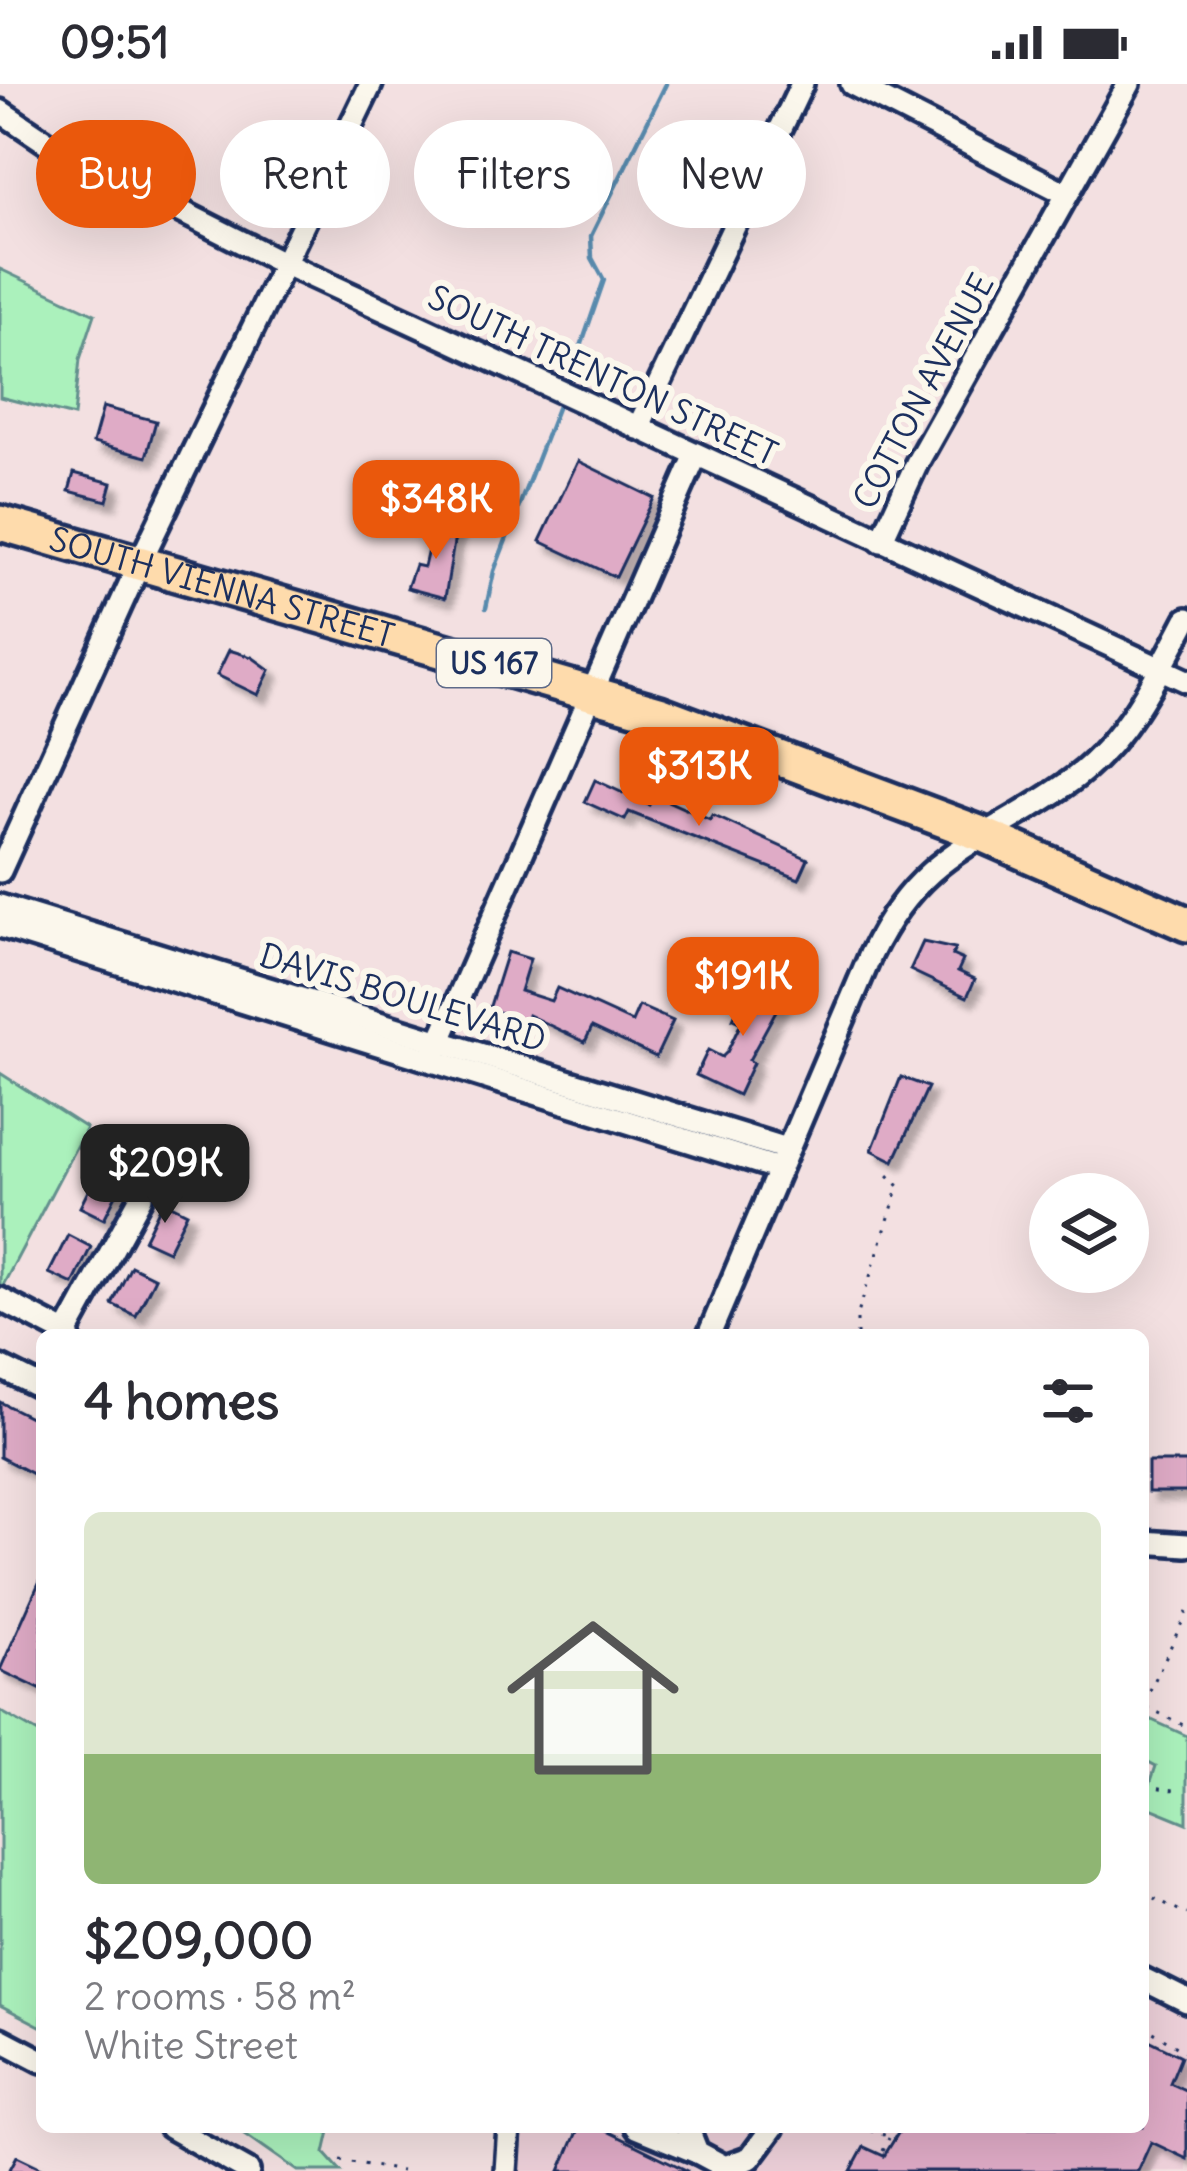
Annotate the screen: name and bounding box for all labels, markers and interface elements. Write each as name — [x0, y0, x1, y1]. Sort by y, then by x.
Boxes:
text: 09:51 — [60, 14, 169, 70]
chip: Buy — [36, 120, 196, 228]
chip: Rent — [220, 120, 390, 228]
chip: Filters — [414, 120, 613, 228]
chip: New — [637, 120, 806, 228]
street label: COTTON AVENUE — [843, 266, 1003, 516]
street label: SOUTH TRENTON STREET — [422, 276, 784, 474]
pin: $348K — [352, 460, 520, 562]
text: $348K — [380, 474, 492, 523]
street label: SOUTH VIENNA STREET — [45, 517, 399, 657]
road number: US 167 — [437, 639, 551, 687]
pin: $313K — [615, 727, 783, 829]
text: $313K — [646, 741, 752, 790]
street label: DAVIS BOULEVARD — [255, 933, 551, 1061]
pin: $191K — [659, 937, 827, 1039]
text: $191K — [694, 951, 792, 1000]
pin: $209K — [81, 1124, 249, 1226]
text: $209K — [107, 1138, 223, 1187]
map controls — [1029, 1173, 1149, 1293]
button: layers — [1029, 1173, 1149, 1293]
icon: filters — [1035, 1368, 1101, 1434]
text: 4 homes — [84, 1369, 279, 1433]
icon: home — [485, 1590, 701, 1806]
text: $209,000 — [84, 1908, 313, 1972]
text: 2 rooms · 58 m² — [84, 1972, 356, 2021]
text: White Street — [84, 2021, 298, 2070]

